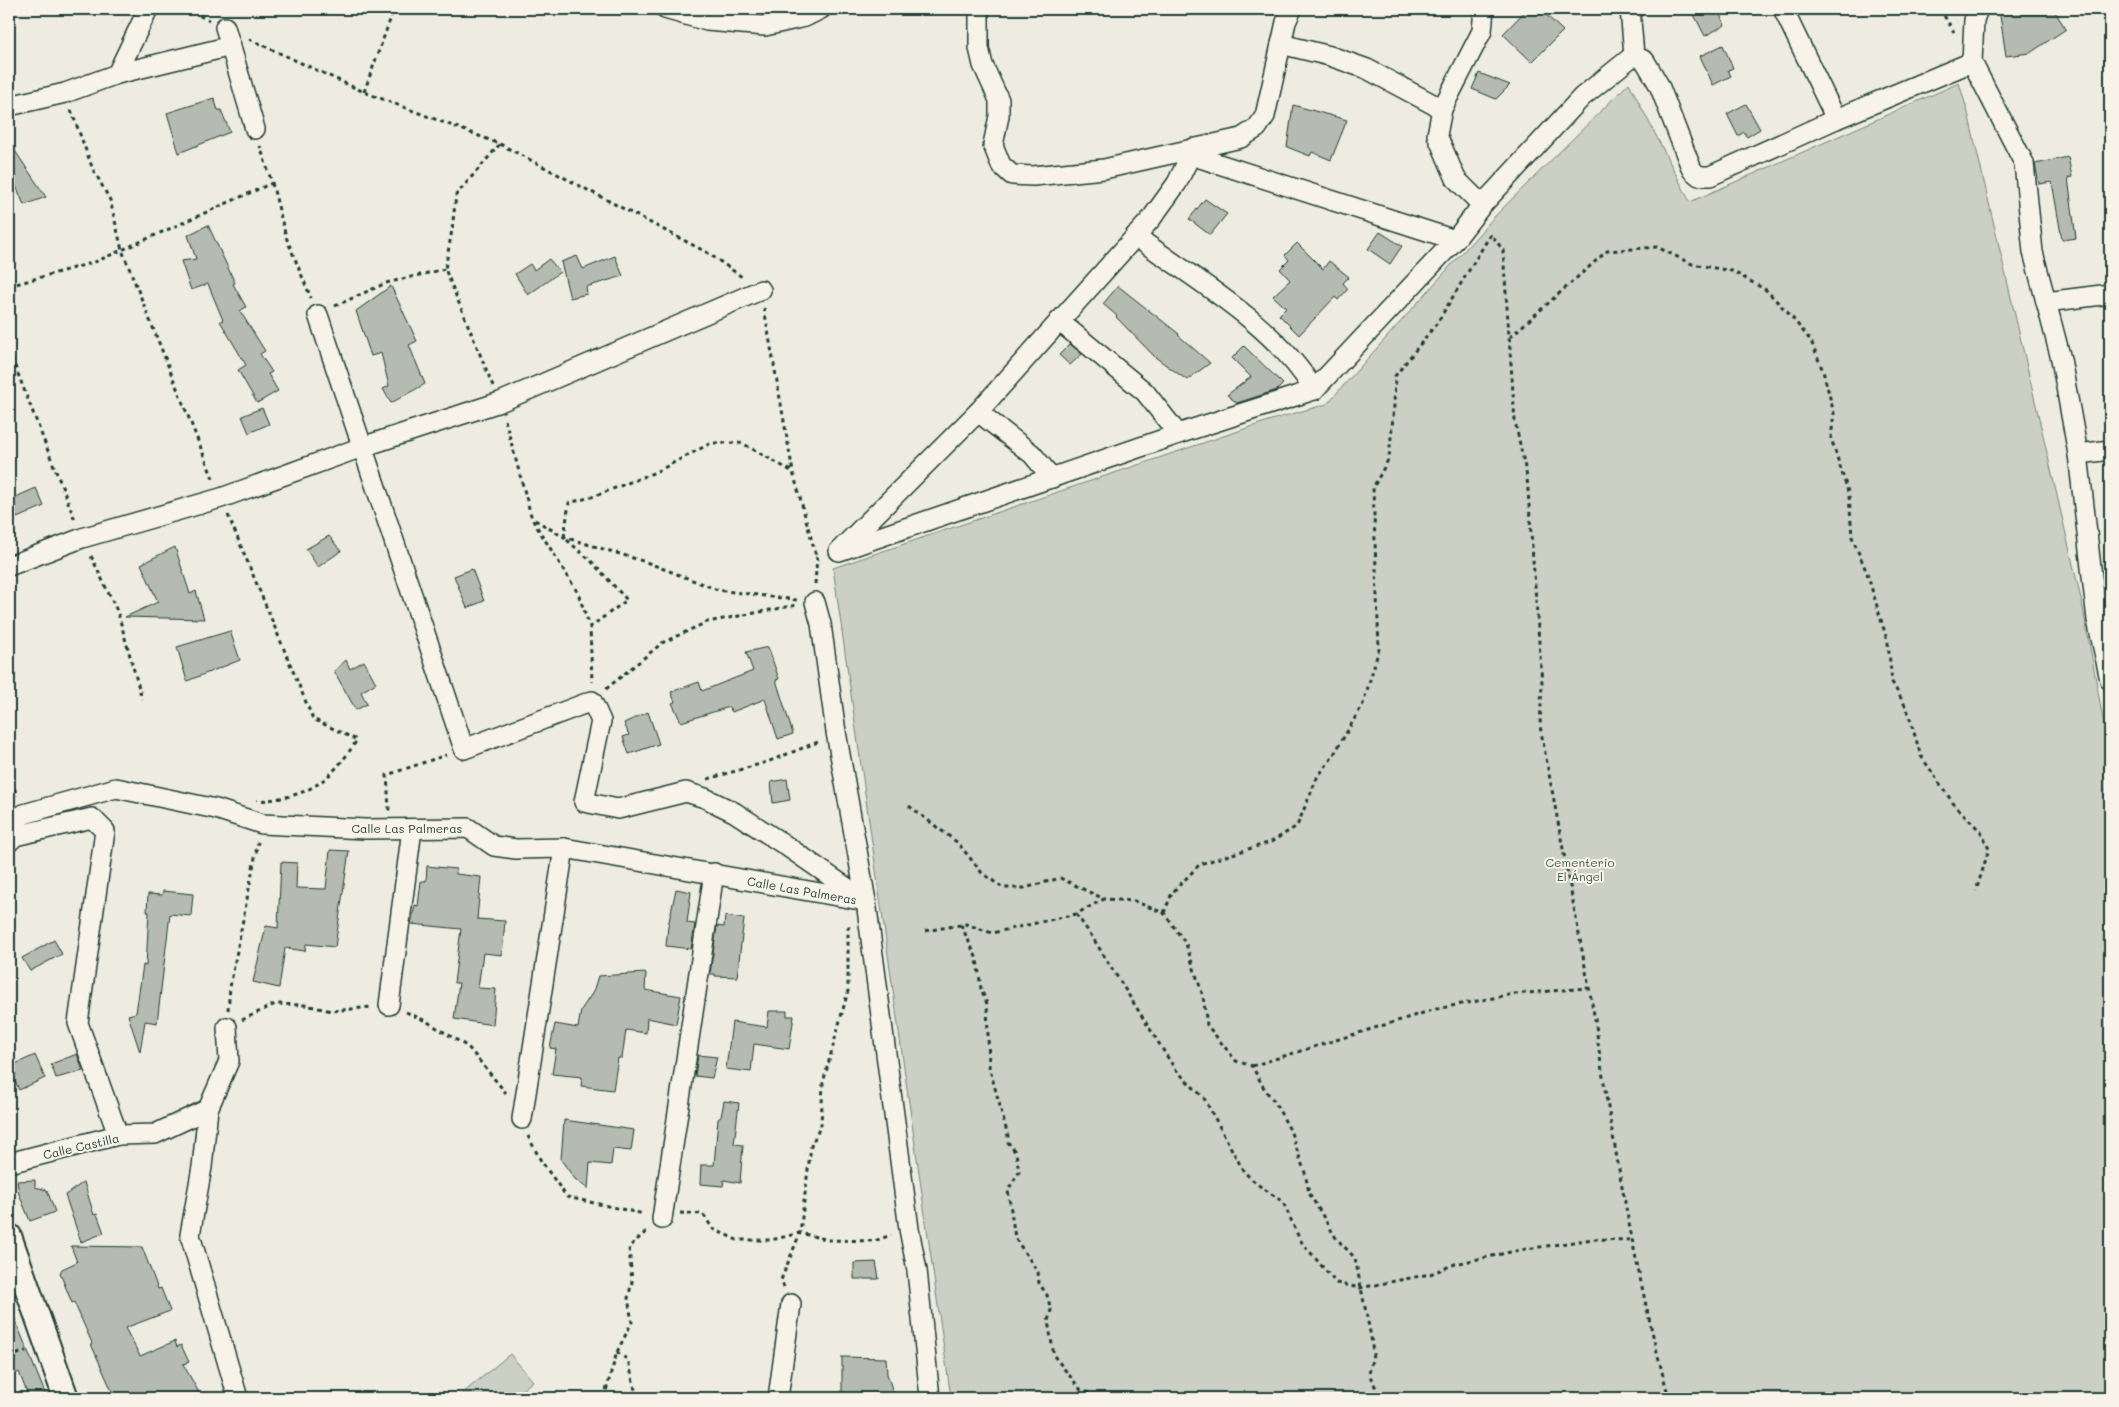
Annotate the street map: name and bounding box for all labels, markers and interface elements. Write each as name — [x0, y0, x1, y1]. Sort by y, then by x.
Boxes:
street label: Calle Las Palmeras — [352, 820, 463, 836]
park label: Cementerio El Ángel — [1545, 854, 1615, 884]
street label: Calle Las Palmeras — [746, 872, 858, 908]
street label: Calle Castilla — [41, 1129, 121, 1163]

